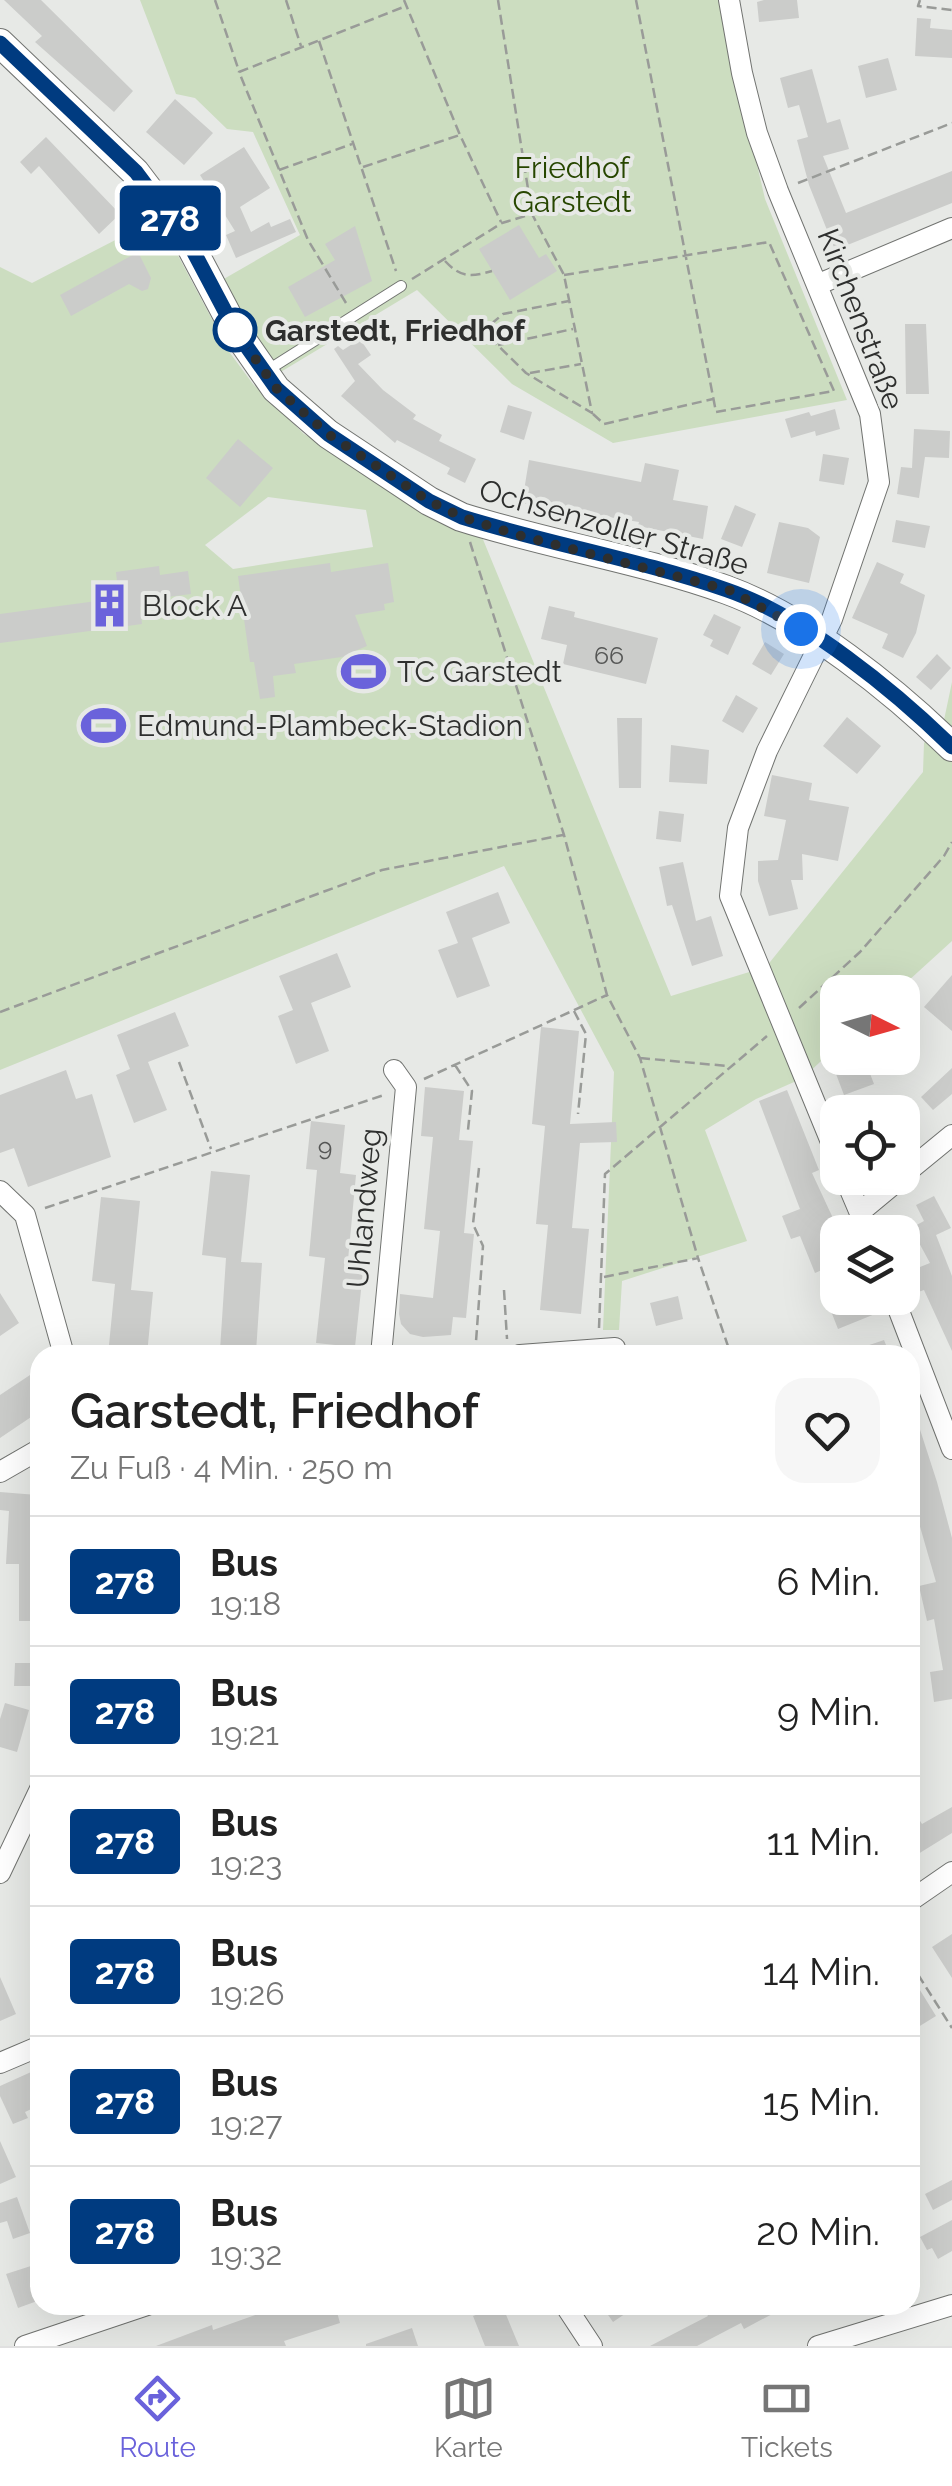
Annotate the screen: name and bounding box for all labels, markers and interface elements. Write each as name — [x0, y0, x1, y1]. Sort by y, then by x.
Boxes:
park label: Friedhof Garstedt — [513, 150, 631, 219]
line badge: 278 — [112, 186, 228, 250]
text: 278 — [140, 198, 200, 239]
street label: Kirchenstraße — [811, 224, 911, 414]
marker: Garstedt, Friedhof — [214, 309, 256, 351]
place label: Garstedt, Friedhof — [265, 313, 526, 348]
street label: Ochsenzoller Straße — [475, 472, 753, 582]
building icon: Block A — [85, 581, 133, 629]
place label: Block A — [142, 588, 247, 623]
your location — [776, 604, 826, 654]
house number: 66 — [594, 640, 624, 670]
sports icon: TC Garstedt — [340, 647, 388, 695]
place label: TC Garstedt — [397, 654, 562, 689]
sports icon: Edmund-Plambeck-Stadion — [80, 701, 128, 749]
place label: Edmund-Plambeck-Stadion — [137, 708, 523, 743]
north arrow — [820, 975, 920, 1075]
map controls — [820, 975, 920, 1315]
button: locate — [820, 1095, 920, 1195]
street label: Uhlandweg — [340, 1126, 388, 1290]
house number: 9 — [318, 1132, 332, 1162]
button: layers — [820, 1215, 920, 1315]
button: heart — [775, 1378, 880, 1483]
text: Garstedt, Friedhof — [70, 1383, 479, 1439]
text: Zu Fuß · 4 Min. · 250 m — [70, 1449, 393, 1486]
text: Bus — [210, 1540, 278, 1585]
text: 6 Min. — [776, 1559, 880, 1604]
text: 278 — [95, 1561, 155, 1602]
text: 19:18 — [210, 1585, 281, 1622]
text: Bus — [210, 1670, 278, 1715]
text: 9 Min. — [777, 1689, 880, 1734]
text: 278 — [95, 1691, 155, 1732]
text: 19:21 — [210, 1715, 279, 1752]
text: Bus — [210, 1800, 278, 1845]
text: 11 Min. — [767, 1819, 880, 1864]
text: 278 — [95, 1821, 155, 1862]
text: 19:23 — [210, 1845, 282, 1882]
text: Bus — [210, 1930, 278, 1975]
text: 14 Min. — [762, 1949, 880, 1994]
text: 278 — [95, 1951, 155, 1992]
text: 19:26 — [210, 1975, 284, 2012]
text: Bus — [210, 2060, 278, 2105]
text: 15 Min. — [762, 2079, 880, 2124]
text: 278 — [95, 2081, 155, 2122]
text: 19:27 — [210, 2105, 282, 2142]
text: Bus — [210, 2190, 278, 2235]
text: 20 Min. — [756, 2209, 880, 2254]
text: 278 — [95, 2211, 155, 2252]
text: 19:32 — [210, 2235, 282, 2272]
tab: Route — [119, 2371, 196, 2464]
tab: Karte — [434, 2371, 503, 2464]
tab: Tickets — [741, 2371, 833, 2464]

